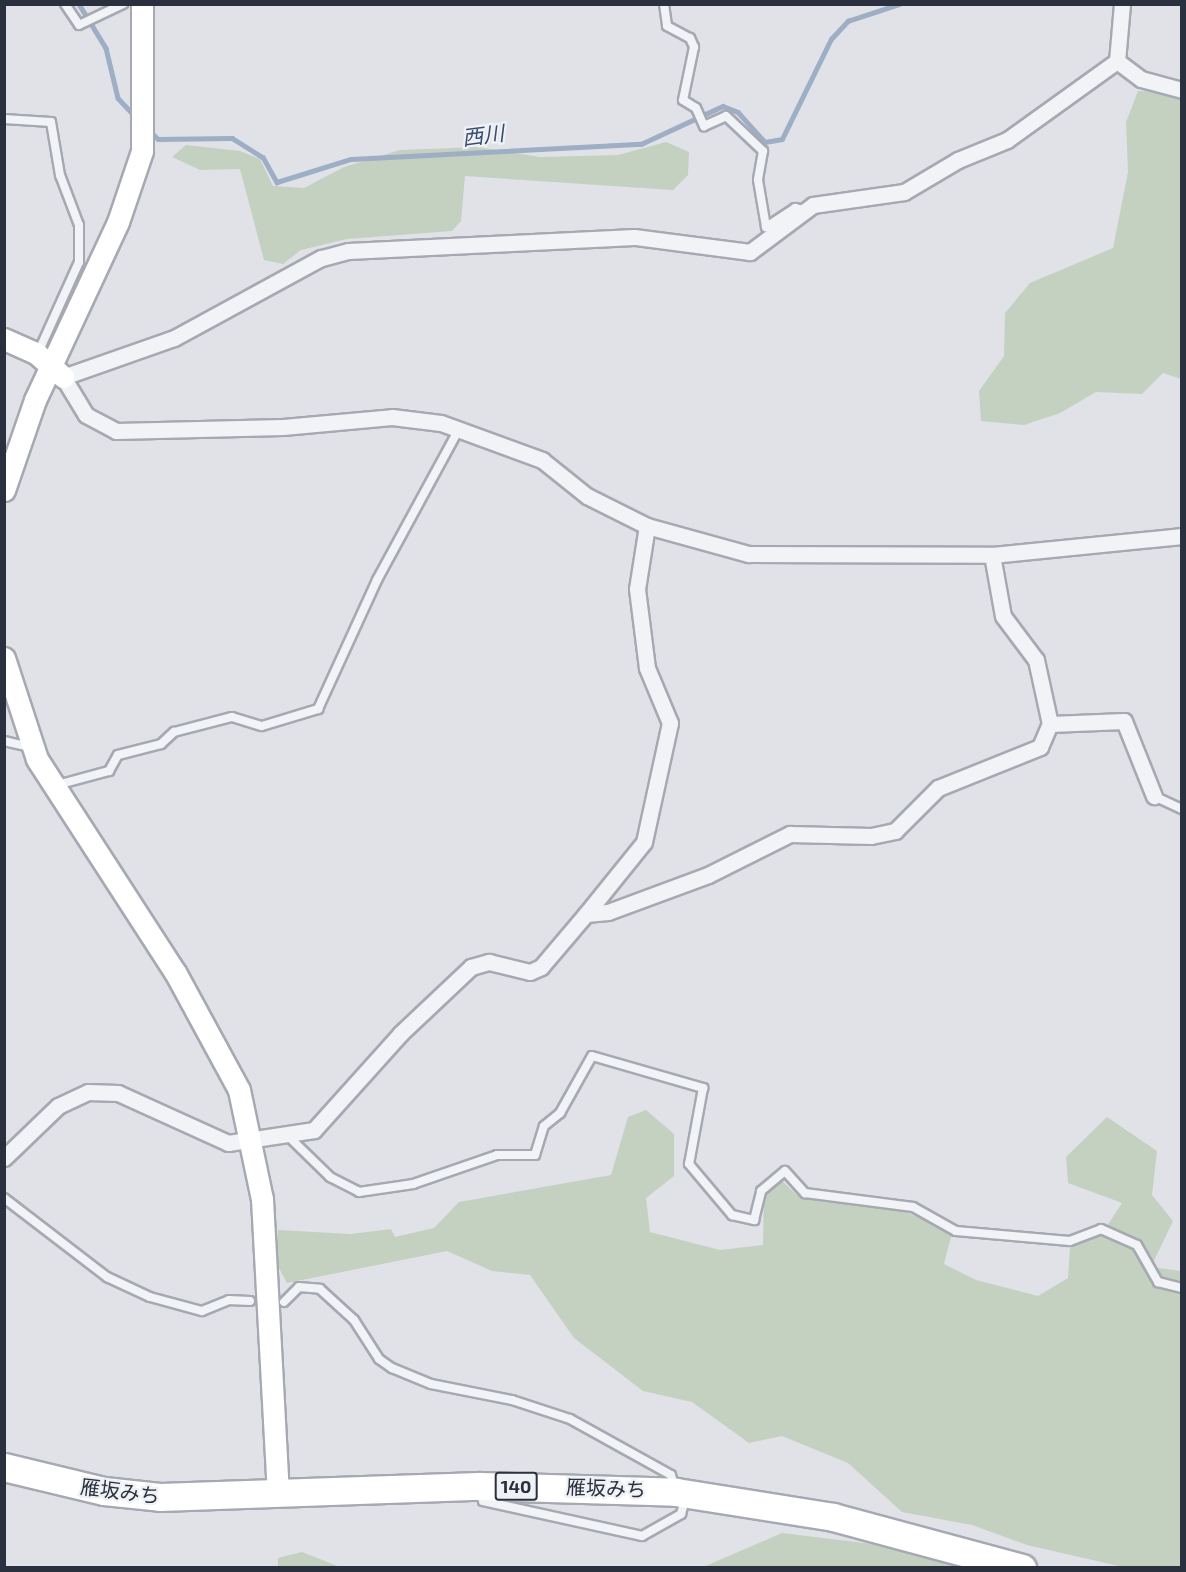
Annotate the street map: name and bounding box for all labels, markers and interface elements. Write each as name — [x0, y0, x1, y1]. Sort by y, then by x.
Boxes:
water label: 西川 — [461, 120, 505, 150]
road number: 140 — [494, 1471, 538, 1501]
street label: 雁坂みち — [79, 1474, 161, 1508]
street label: 雁坂みち — [566, 1475, 646, 1501]

